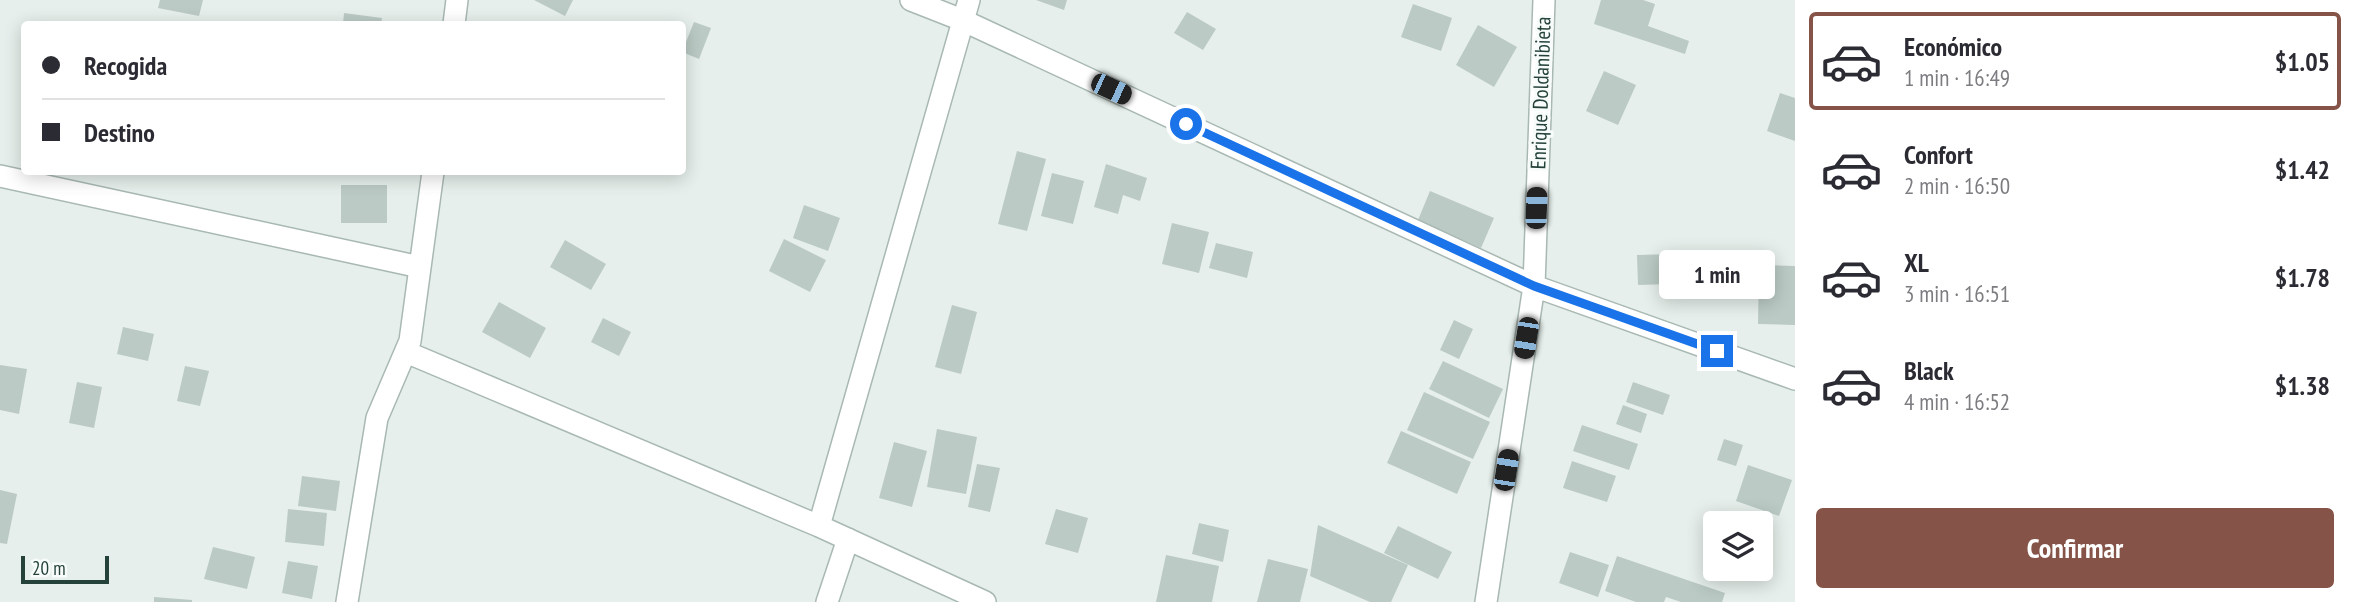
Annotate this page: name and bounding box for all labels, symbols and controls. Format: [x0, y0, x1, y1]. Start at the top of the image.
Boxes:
street label: Enrique Doldanibieta [1524, 16, 1557, 170]
icon: car [1820, 30, 1883, 93]
text: Económico [1904, 30, 2002, 63]
text: $1.05 [2275, 45, 2330, 78]
text: Recogida [84, 49, 167, 82]
text: 1 min · 16:49 [1904, 63, 2010, 92]
car [1088, 71, 1135, 107]
route start [1170, 108, 1202, 140]
text: Destino [84, 116, 155, 149]
icon: car [1820, 138, 1883, 201]
text: Confort [1904, 138, 1973, 171]
text: $1.42 [2275, 153, 2330, 186]
text: 2 min · 16:50 [1904, 171, 2010, 200]
car [1525, 187, 1548, 229]
icon: car [1820, 246, 1883, 309]
text: XL [1904, 246, 1929, 279]
callout: 1 min [1659, 250, 1775, 298]
text: 1 min [1694, 260, 1740, 289]
text: $1.78 [2275, 261, 2330, 294]
text: 3 min · 16:51 [1904, 279, 2010, 308]
car [1513, 316, 1540, 360]
route end [1701, 335, 1733, 367]
icon: car [1820, 354, 1883, 417]
text: Black [1904, 354, 1954, 387]
text: $1.38 [2275, 369, 2330, 402]
text: 4 min · 16:52 [1904, 387, 2010, 416]
car [1493, 448, 1520, 492]
button: Confirmar [1816, 508, 2334, 588]
map controls [1703, 511, 1773, 581]
button: layers [1703, 511, 1773, 581]
scale bar [21, 553, 108, 585]
text: 20 m [32, 556, 66, 580]

